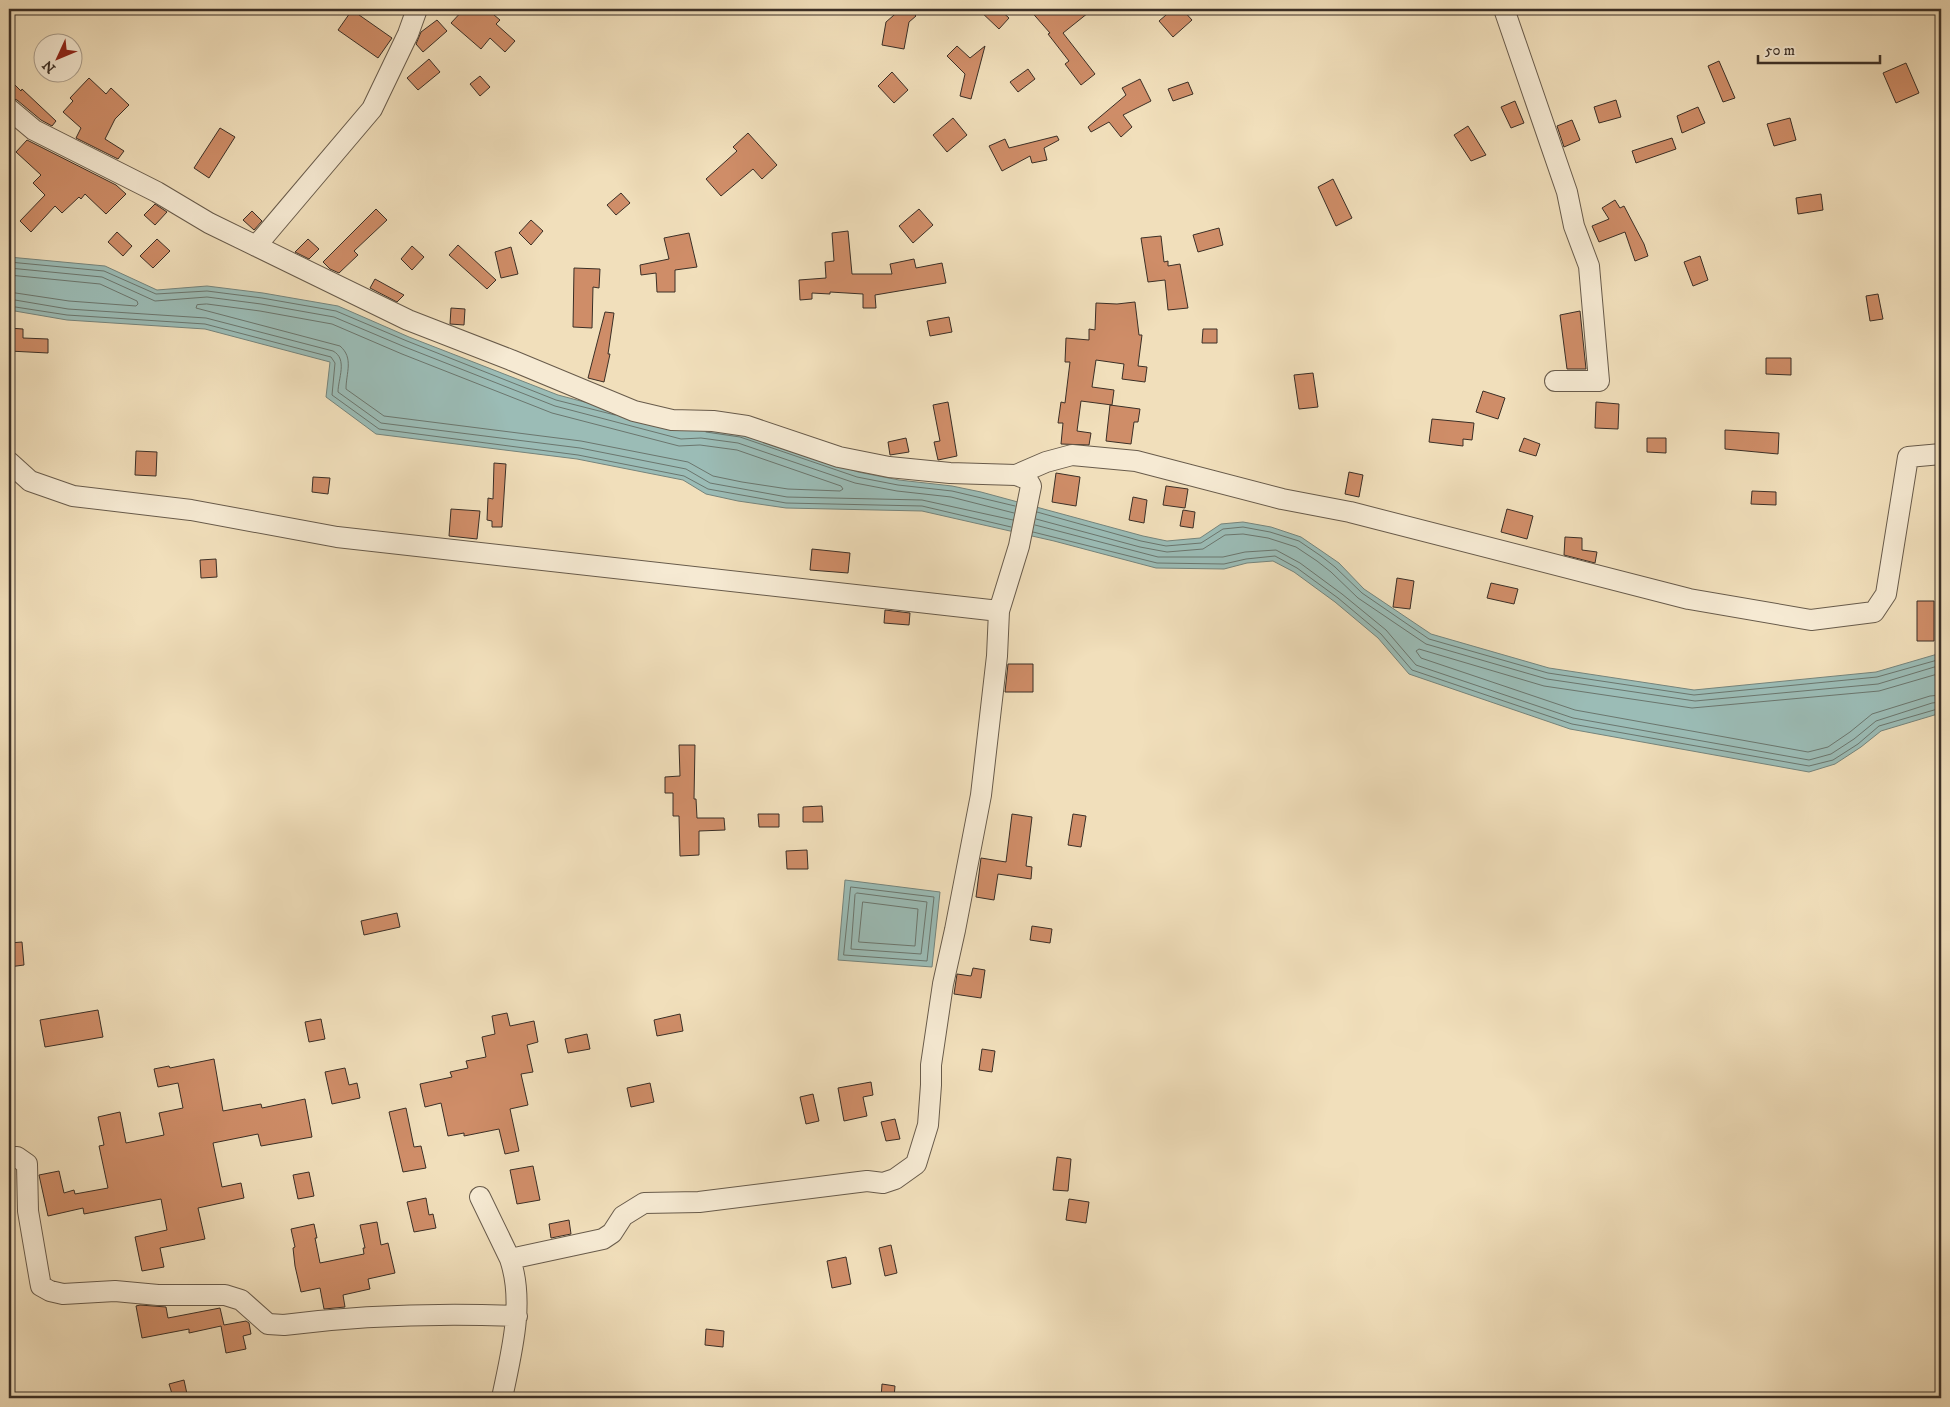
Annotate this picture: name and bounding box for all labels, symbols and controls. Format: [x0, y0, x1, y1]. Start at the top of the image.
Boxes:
north arrow [32, 32, 82, 82]
scale bar [1758, 32, 1880, 64]
text: 50 m [1765, 41, 1795, 60]
text: N [39, 56, 60, 77]

